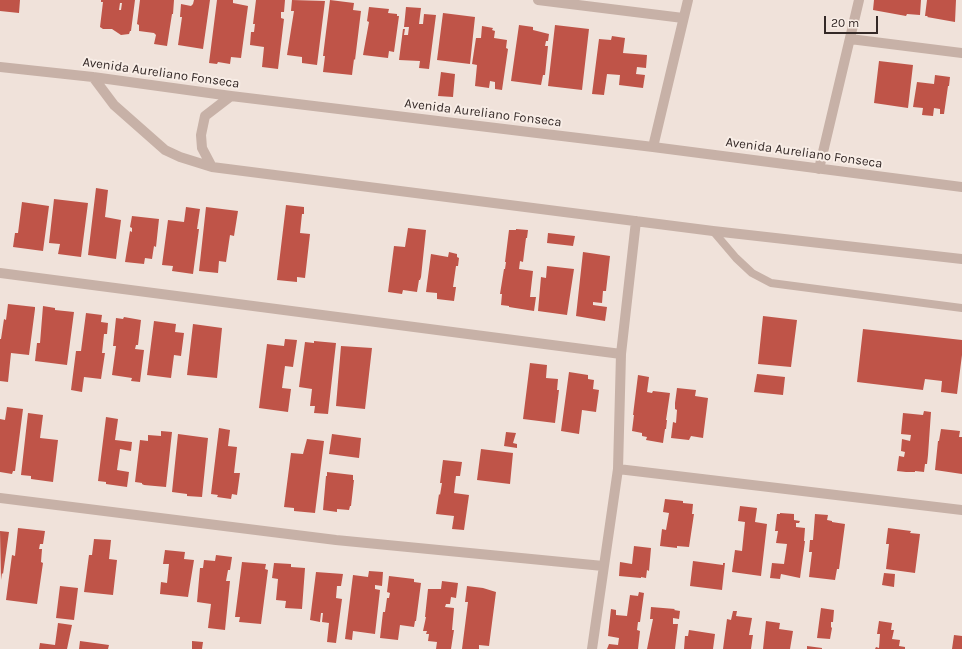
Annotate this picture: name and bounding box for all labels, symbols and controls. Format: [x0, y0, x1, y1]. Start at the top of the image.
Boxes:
scale bar [826, 8, 880, 34]
text: 20 m [831, 16, 859, 30]
street label: Avenida Aureliano Fonseca [82, 54, 240, 92]
street label: Avenida Aureliano Fonseca [404, 96, 562, 130]
street label: Avenida Aureliano Fonseca [725, 134, 883, 172]

